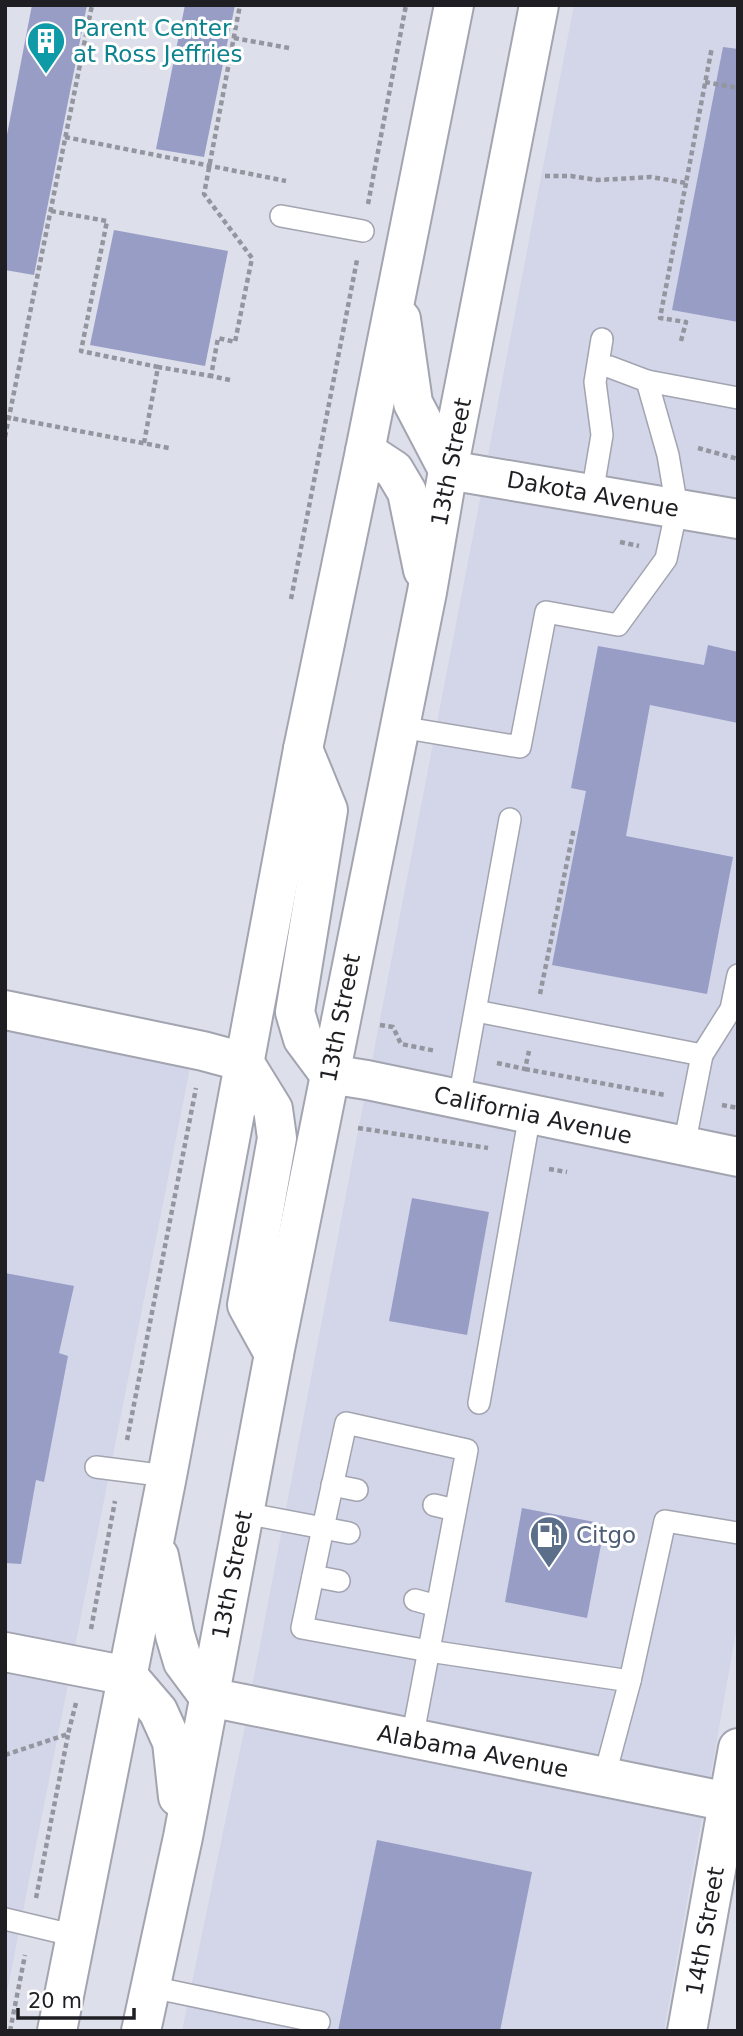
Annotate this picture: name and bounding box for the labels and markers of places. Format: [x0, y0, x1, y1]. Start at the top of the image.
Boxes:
place label: Parent Center at Ross Jeffries [73, 15, 242, 67]
building icon: Parent Center at Ross Jeffries [25, 20, 67, 75]
fuel station icon: Citgo [528, 1514, 570, 1569]
place label: Citgo [576, 1522, 636, 1548]

